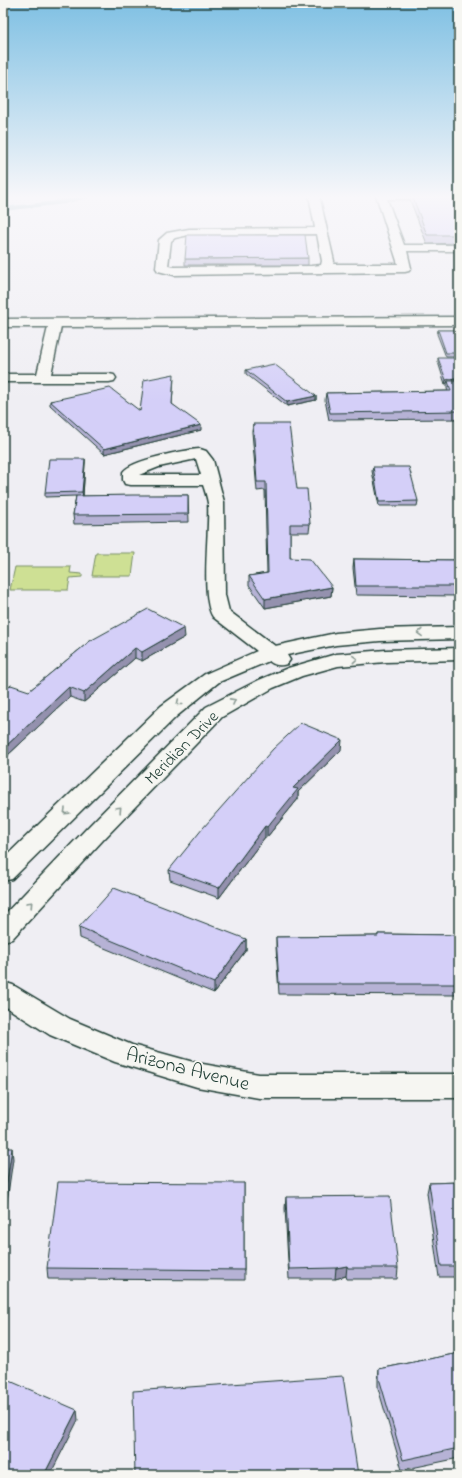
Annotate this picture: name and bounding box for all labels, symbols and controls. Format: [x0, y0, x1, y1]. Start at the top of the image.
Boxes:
one-way arrow [417, 629, 423, 638]
one-way arrow [352, 654, 358, 663]
one-way arrow [177, 698, 184, 705]
one-way arrow [229, 698, 236, 706]
street label: Meridian Drive [139, 705, 225, 791]
one-way arrow [114, 806, 122, 814]
one-way arrow [63, 807, 71, 815]
one-way arrow [25, 901, 33, 909]
street label: Arizona Avenue [123, 1041, 252, 1100]

